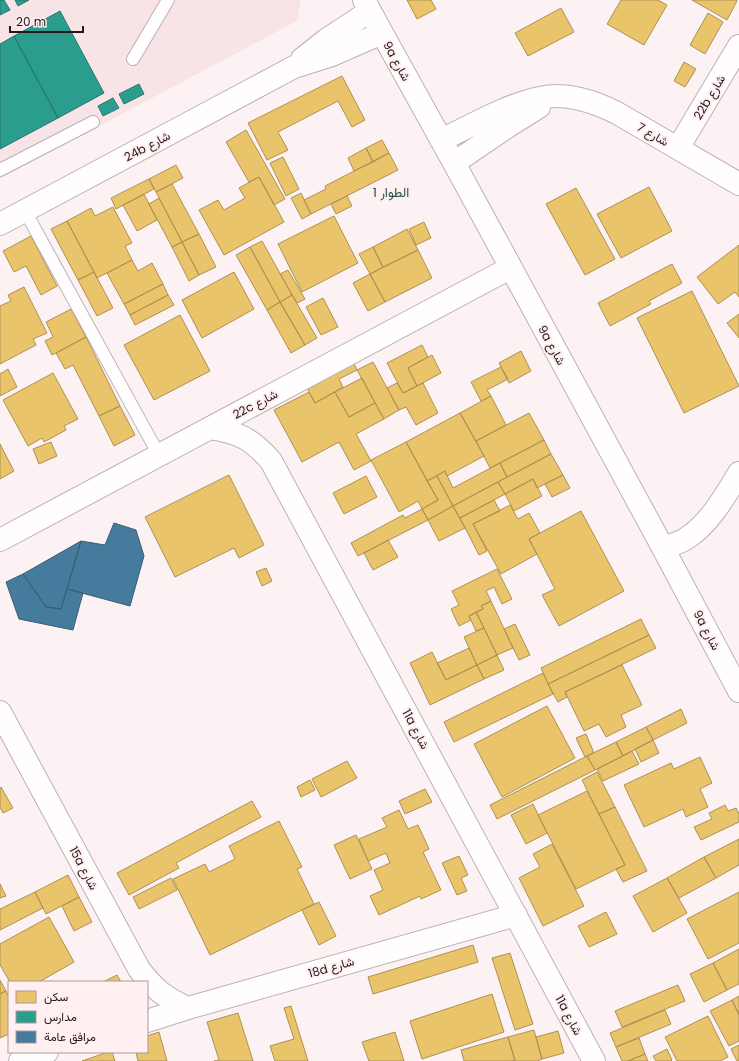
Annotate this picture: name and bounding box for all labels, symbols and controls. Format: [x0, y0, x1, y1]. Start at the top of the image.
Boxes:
scale bar [10, 8, 83, 34]
text: 20 m [16, 13, 46, 30]
street label: 9a شارع [378, 38, 415, 84]
street label: 22b شارع [689, 72, 730, 123]
street label: شارع 7 [634, 118, 672, 151]
street label: 24b شارع [121, 127, 173, 166]
district label: الطوار 1 [373, 183, 409, 202]
street label: 9a شارع [533, 322, 570, 368]
street label: 22c شارع [230, 385, 281, 424]
street label: 9a شارع [689, 607, 725, 653]
street label: 11a شارع [397, 706, 434, 753]
street label: 15a شارع [65, 843, 103, 893]
street label: 18d شارع [306, 952, 356, 983]
legend [8, 981, 148, 1053]
text: سكن [44, 988, 68, 1005]
street label: 11a شارع [550, 992, 587, 1039]
text: مدارس [44, 1008, 77, 1025]
text: مرافق عامة [44, 1028, 96, 1045]

